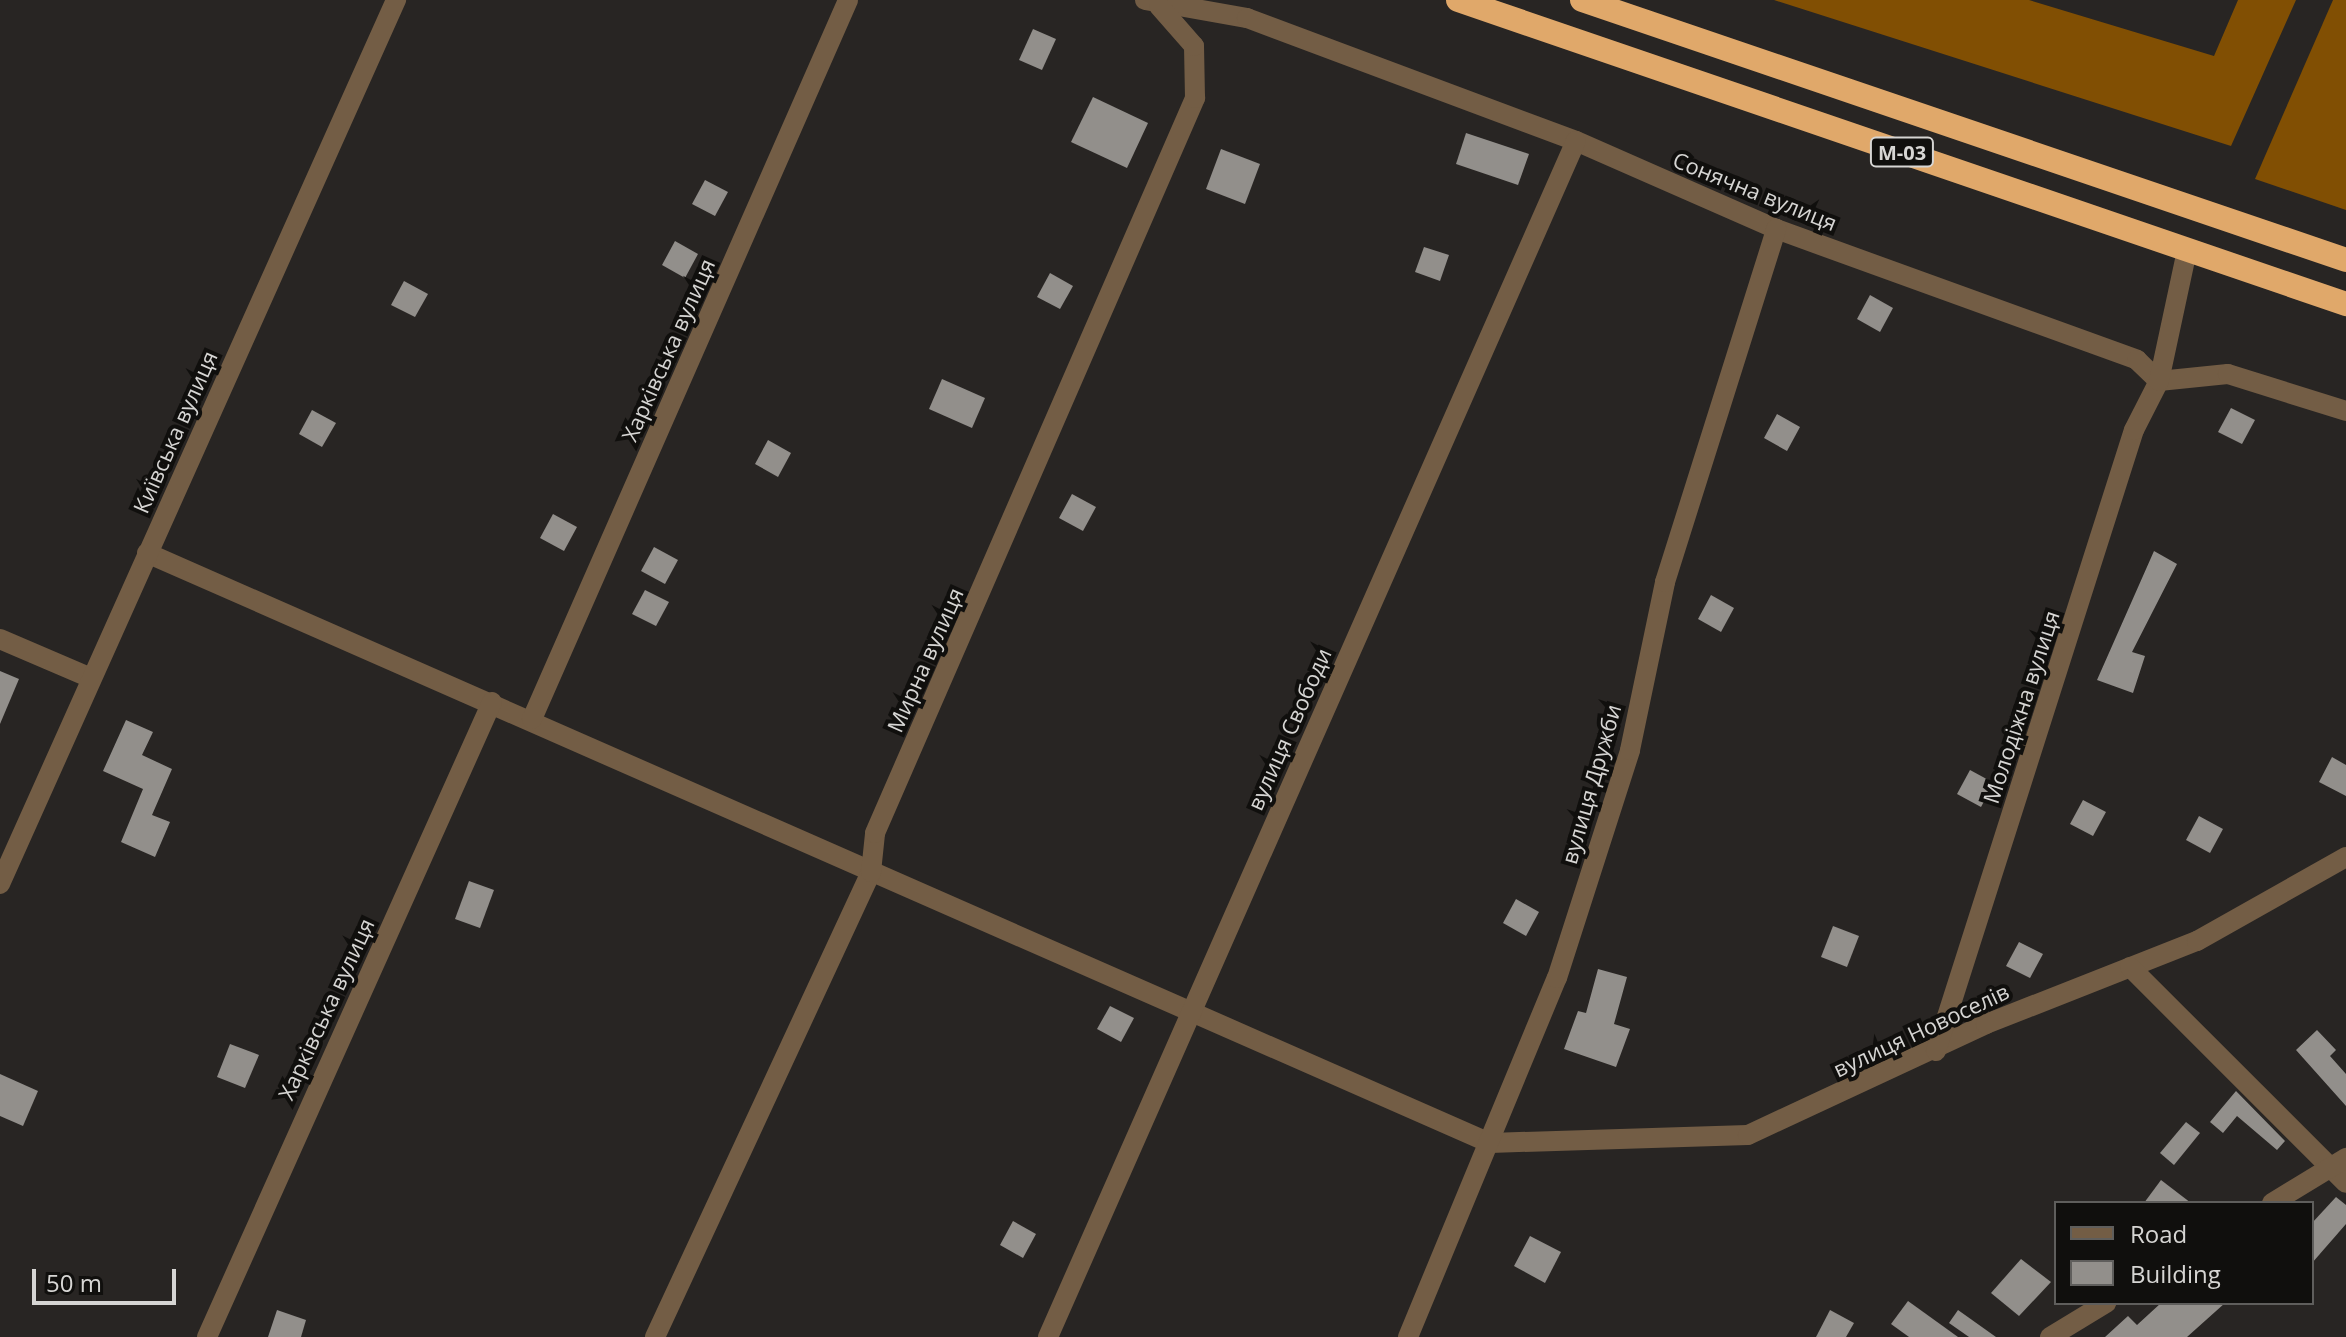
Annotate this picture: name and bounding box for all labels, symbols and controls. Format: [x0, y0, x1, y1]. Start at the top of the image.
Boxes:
road number: М-03 [1868, 136, 1936, 168]
street label: Сонячна вулиця [1669, 146, 1841, 236]
street label: Харківська вулиця [616, 255, 720, 445]
street label: Київська вулиця [127, 347, 223, 517]
street label: Мирна вулиця [881, 584, 969, 736]
street label: Молодіжна вулиця [1977, 607, 2065, 807]
street label: вулиця Свободи [1241, 644, 1337, 814]
street label: вулиця Дружби [1556, 701, 1626, 867]
street label: Харківська вулиця [272, 914, 380, 1104]
street label: вулиця Новоселів [1829, 978, 2013, 1082]
legend [2054, 1201, 2314, 1305]
text: Road [2130, 1217, 2187, 1250]
scale bar [36, 1253, 180, 1303]
text: Building [2130, 1257, 2221, 1290]
text: 50 m [46, 1266, 102, 1299]

